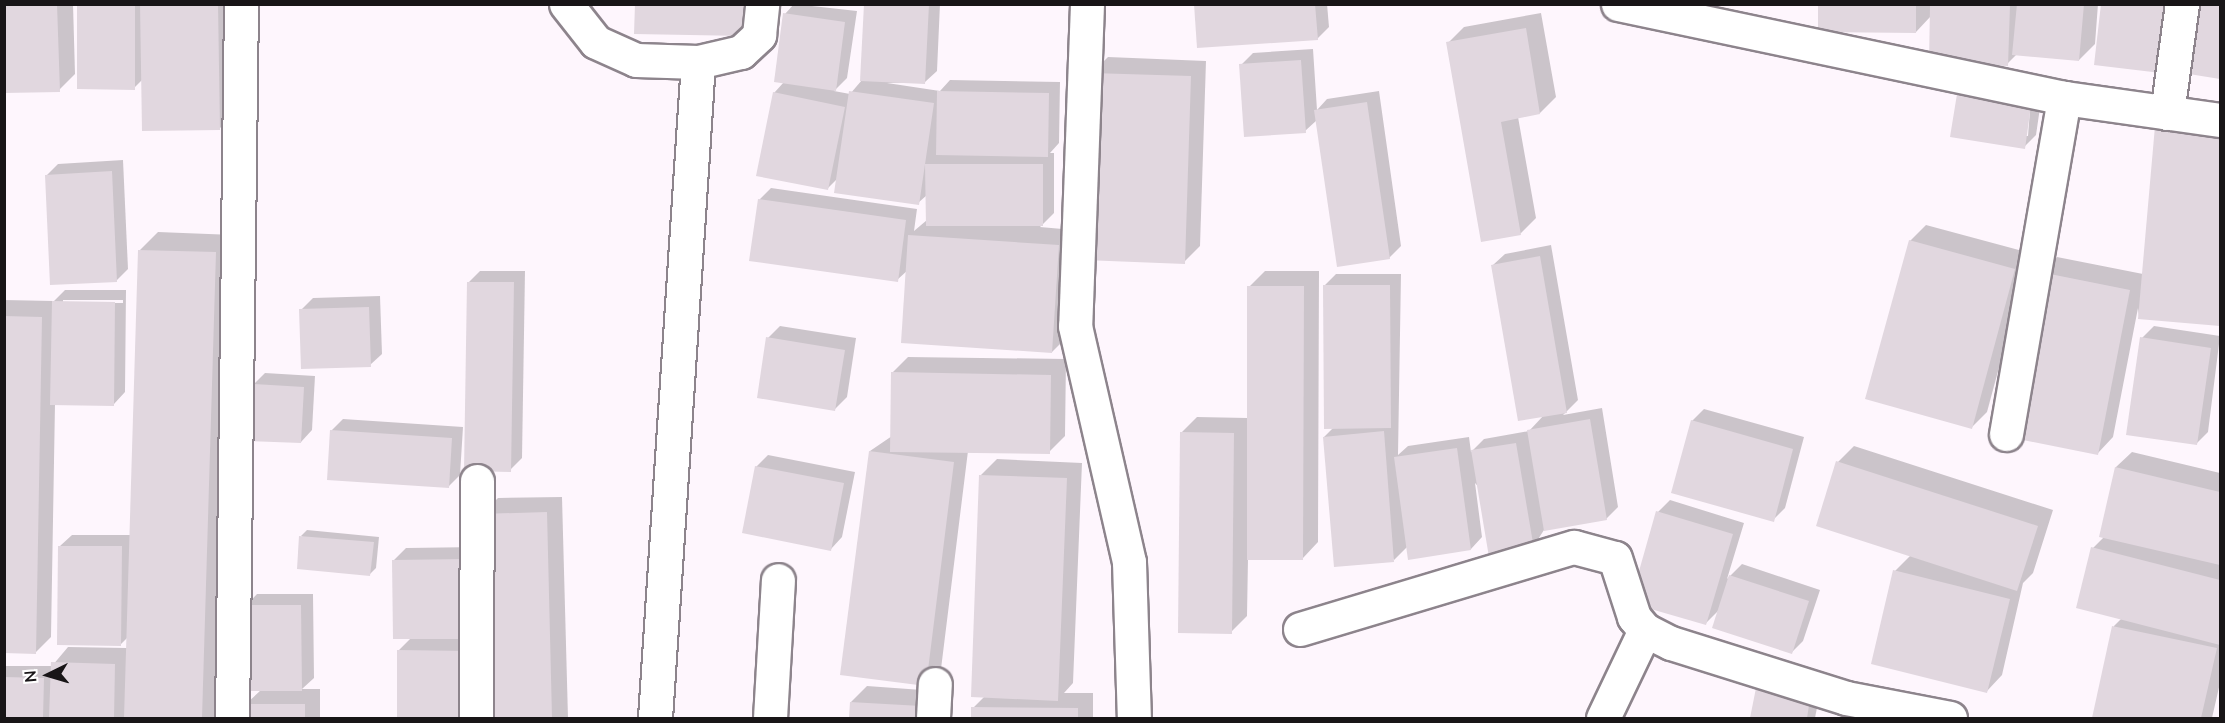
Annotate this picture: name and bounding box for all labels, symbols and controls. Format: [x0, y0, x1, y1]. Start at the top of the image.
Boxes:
north arrow [18, 645, 78, 705]
text: N [20, 670, 41, 683]

